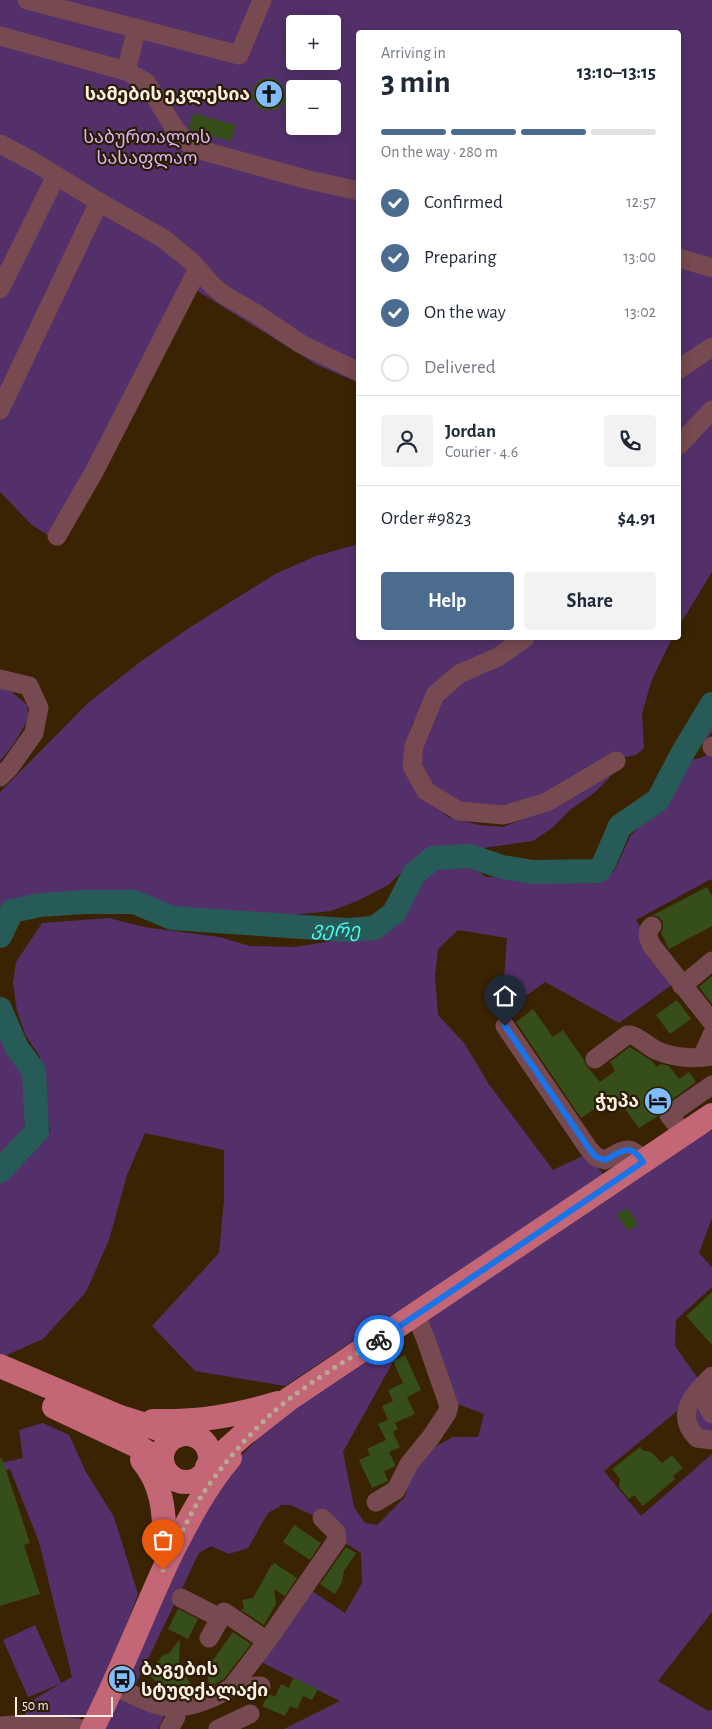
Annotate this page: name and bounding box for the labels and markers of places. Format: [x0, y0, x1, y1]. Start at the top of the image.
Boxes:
church icon: სამების ეკლესია [254, 79, 284, 109]
place label: სამების ეკლესია [85, 86, 250, 105]
pin [484, 975, 526, 1026]
hotel icon: ჭუპა [643, 1086, 673, 1116]
place label: ჭუპა [595, 1093, 639, 1111]
pin [142, 1519, 184, 1570]
place label: ბაგების სტუდქალაქი [141, 1661, 268, 1701]
bus stop icon: ბაგების სტუდქალაქი [107, 1664, 137, 1694]

